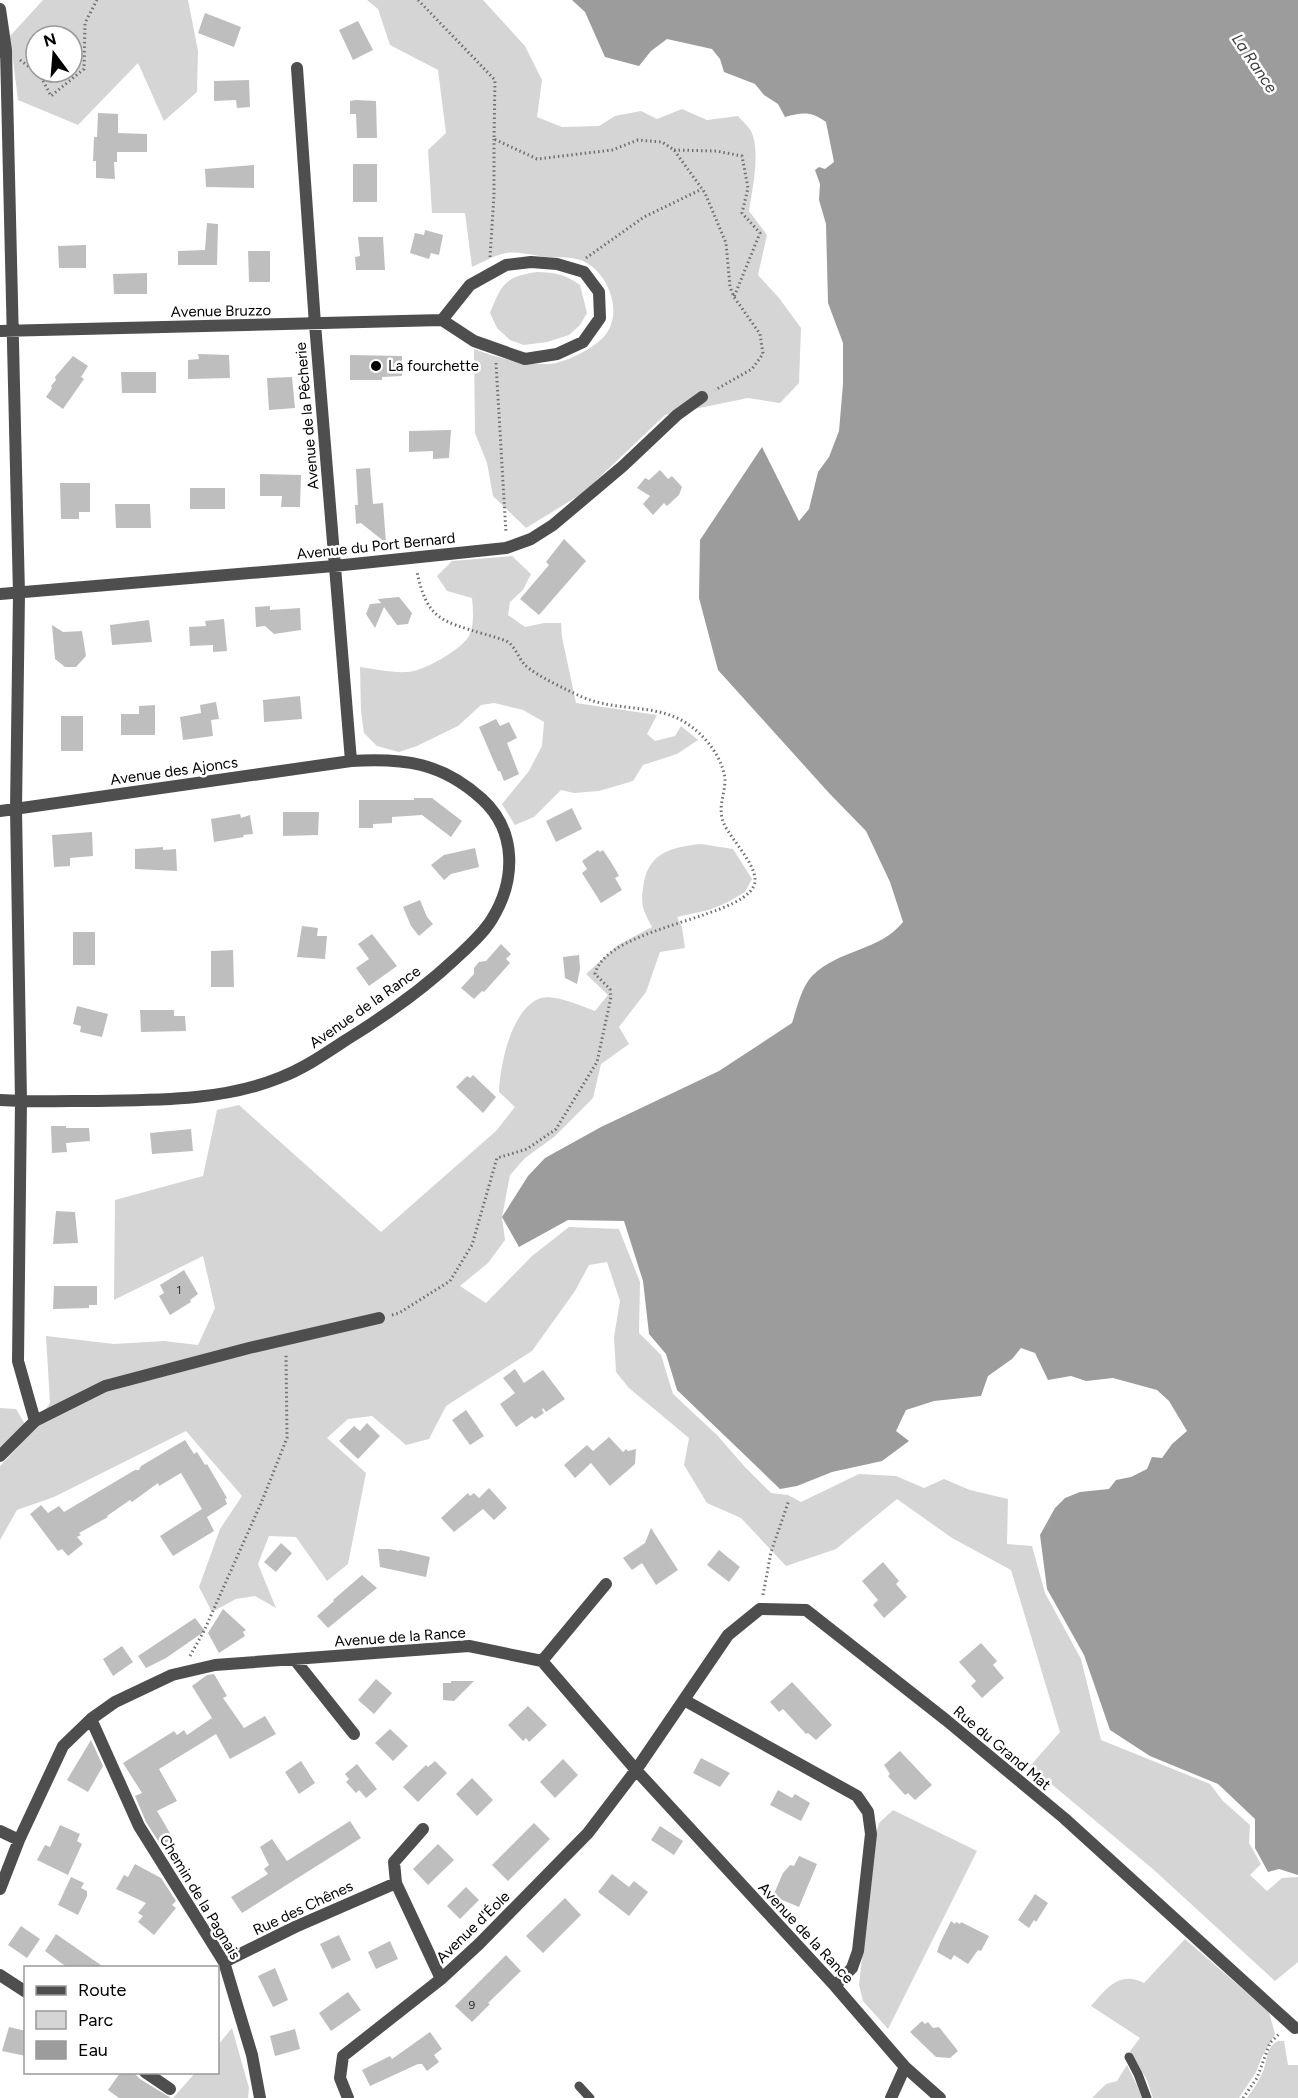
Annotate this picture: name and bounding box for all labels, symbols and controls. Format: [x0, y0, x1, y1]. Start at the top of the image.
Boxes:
north arrow [24, 24, 84, 84]
text: N [41, 29, 59, 51]
water label: La Rance [1228, 30, 1281, 97]
street label: Avenue Bruzzo [171, 301, 272, 321]
street label: Avenue de la Pêcherie [292, 342, 322, 490]
place label: La fourchette [388, 357, 479, 375]
marker: La fourchette [369, 359, 383, 373]
street label: Avenue du Port Bernard [296, 529, 456, 563]
street label: Avenue des Ajoncs [109, 753, 239, 789]
street label: Avenue de la Rance [306, 962, 424, 1052]
house number: 1 [177, 1283, 181, 1297]
street label: Avenue de la Rance [334, 1623, 466, 1651]
street label: Rue du Grand Mat [950, 1702, 1055, 1794]
street label: Chemin de la Pagnais [156, 1831, 244, 1963]
street label: Rue des Chênes [250, 1877, 356, 1939]
street label: Avenue de la Rance [755, 1879, 857, 1987]
street label: Avenue d'Éole [432, 1887, 514, 1967]
legend [24, 1966, 219, 2074]
text: Route [78, 1979, 127, 2001]
house number: 9 [469, 1998, 476, 2012]
text: Parc [78, 2009, 114, 2031]
text: Eau [78, 2039, 108, 2061]

